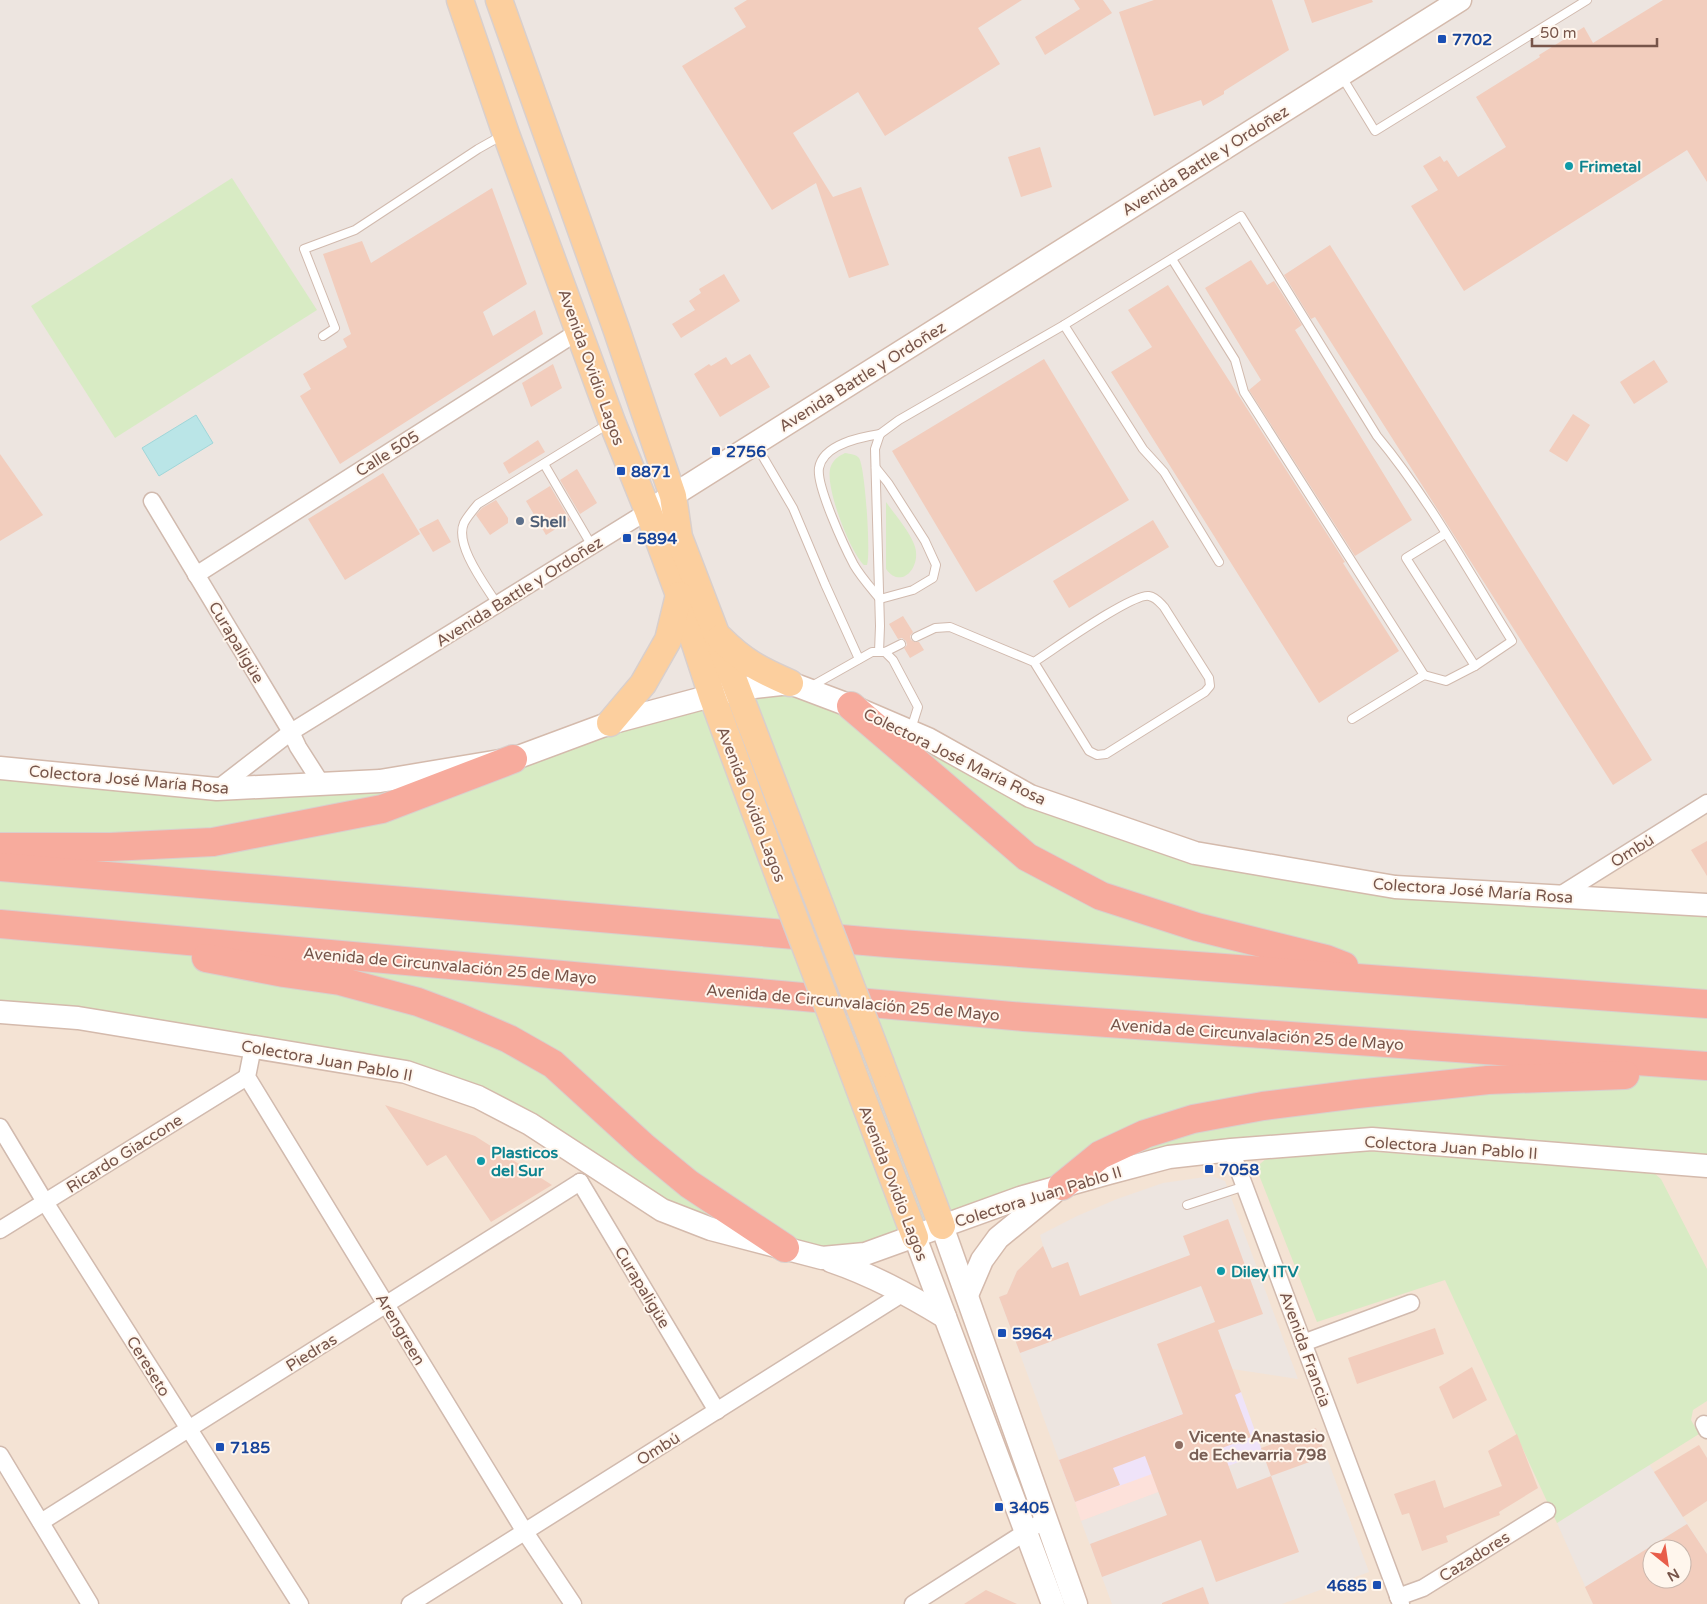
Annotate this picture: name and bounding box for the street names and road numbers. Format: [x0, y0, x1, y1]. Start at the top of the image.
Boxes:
street label: Avenida Battle y Ordoñez [1118, 101, 1293, 221]
street label: Avenida Ovidio Lagos [553, 286, 629, 448]
street label: Avenida Battle y Ordoñez [775, 317, 950, 437]
street label: Calle 505 [352, 426, 423, 481]
street label: Avenida Battle y Ordoñez [432, 532, 607, 652]
street label: Curapaligüe [204, 598, 268, 687]
street label: Colectora José María Rosa [860, 704, 1049, 810]
street label: Avenida Ovidio Lagos [712, 724, 790, 885]
street label: Colectora José María Rosa [28, 761, 230, 799]
street label: Ombú [1607, 830, 1658, 872]
street label: Colectora José María Rosa [1372, 874, 1574, 908]
street label: Avenida de Circunvalación 25 de Mayo [302, 943, 597, 989]
street label: Avenida de Circunvalación 25 de Mayo [705, 980, 1000, 1026]
street label: Avenida de Circunvalación 25 de Mayo [1109, 1015, 1405, 1055]
street label: Colectora Juan Pablo II [240, 1036, 414, 1086]
street label: Avenida Ovidio Lagos [854, 1103, 932, 1264]
street label: Ricardo Giaccone [63, 1110, 186, 1198]
street label: Colectora Juan Pablo II [1364, 1132, 1538, 1164]
street label: Colectora Juan Pablo II [952, 1162, 1124, 1232]
street label: Curapaligüe [610, 1243, 674, 1332]
street label: Avenida Francia [1275, 1289, 1335, 1410]
street label: Arengreen [371, 1290, 429, 1369]
street label: Piedras [282, 1329, 341, 1376]
street label: Cereseto [122, 1333, 174, 1400]
street label: Ombú [633, 1428, 684, 1470]
street label: Cazadores [1436, 1527, 1514, 1586]

